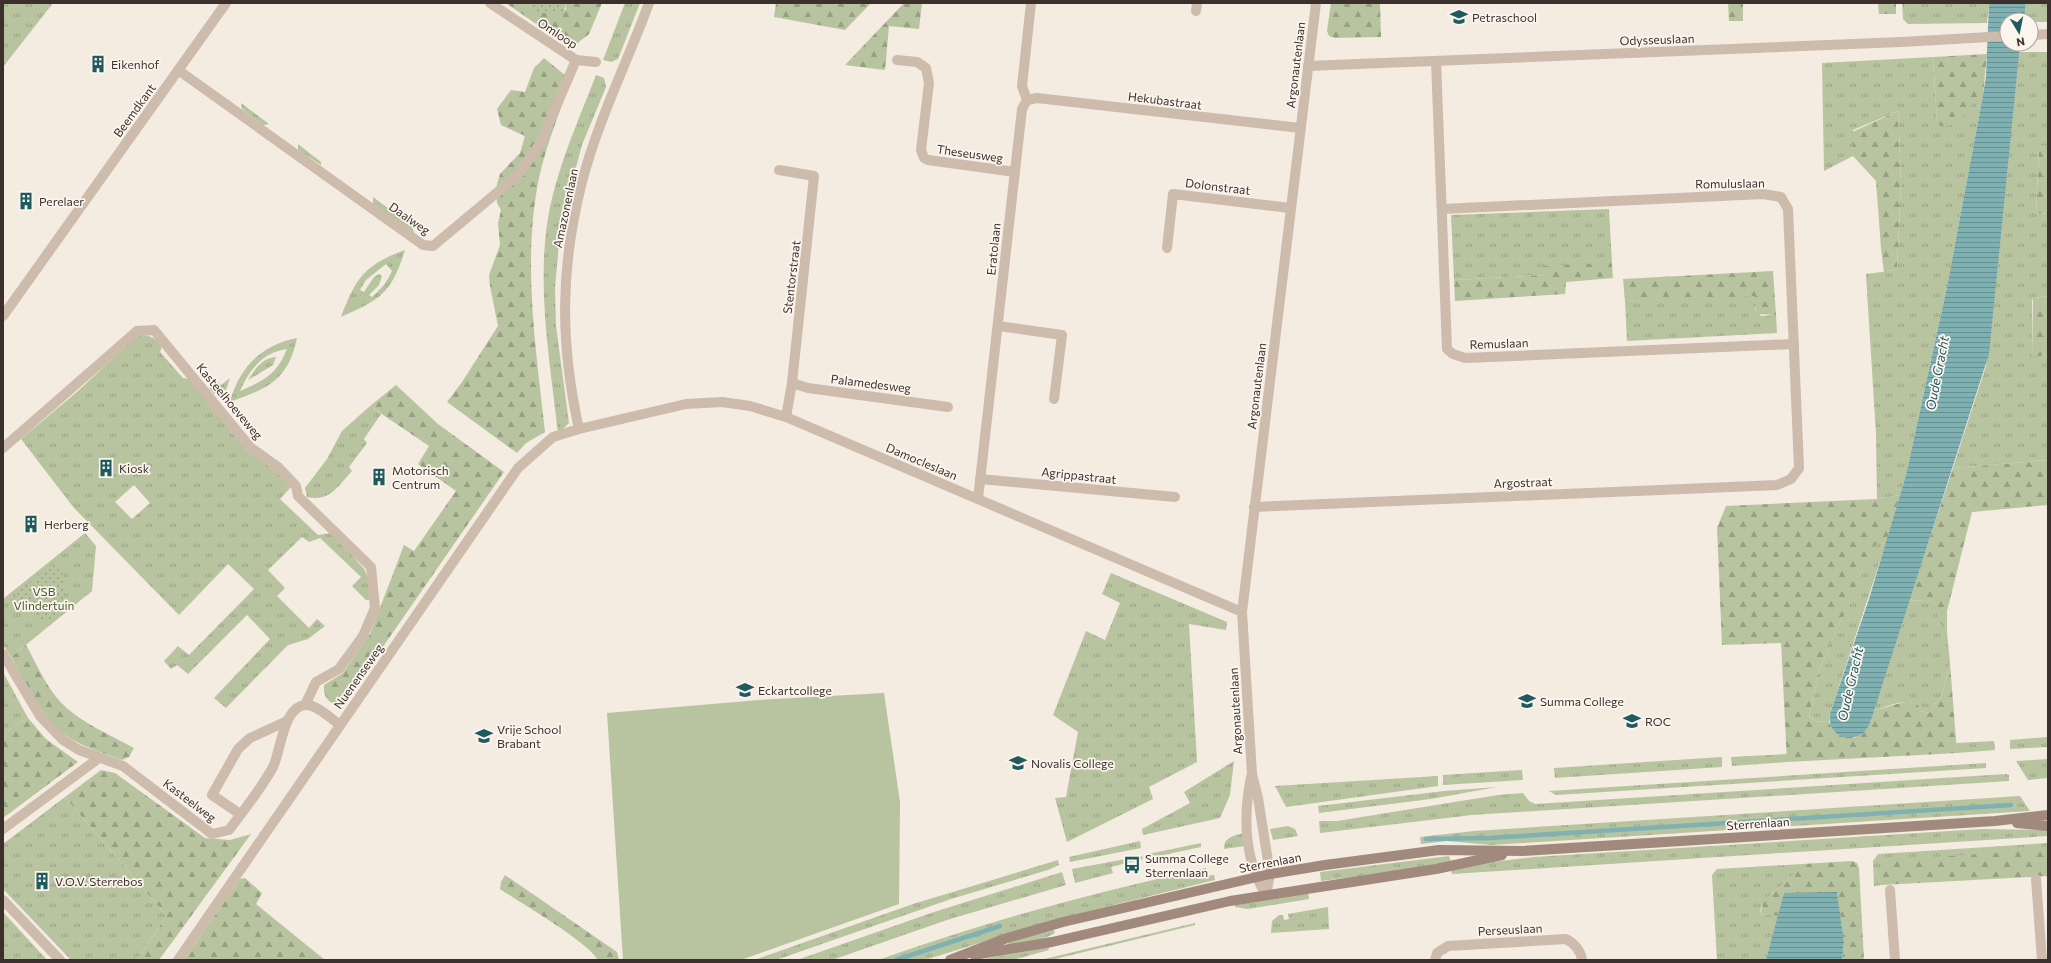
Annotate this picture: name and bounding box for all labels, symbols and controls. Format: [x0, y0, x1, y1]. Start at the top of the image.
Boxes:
school or university icon: Petraschool [1449, 7, 1469, 27]
place label: Petraschool [1472, 10, 1537, 24]
north arrow [1999, 12, 2039, 52]
street label: Omloop [535, 15, 581, 51]
street label: Argonautenlaan [1283, 21, 1307, 109]
street label: Odysseuslaan [1619, 31, 1695, 47]
text: N [2016, 35, 2026, 49]
building icon: Eikenhof [88, 54, 108, 74]
place label: Eikenhof [111, 57, 160, 71]
street label: Beemdkant [110, 81, 158, 139]
street label: Hekubastraat [1127, 89, 1203, 111]
street label: Theseusweg [936, 141, 1005, 165]
street label: Amazonenlaan [550, 167, 580, 249]
street label: Dolonstraat [1185, 175, 1251, 197]
street label: Romuluslaan [1695, 175, 1765, 191]
building icon: Perelaer [16, 191, 36, 211]
place label: Perelaer [39, 194, 84, 208]
street label: Daalweg [387, 199, 434, 237]
street label: Eratolaan [983, 222, 1003, 276]
street label: Stentorstraat [780, 239, 802, 315]
water label: Oude Gracht [1922, 334, 1952, 412]
street label: Remuslaan [1469, 335, 1529, 351]
street label: Argonautenlaan [1244, 342, 1268, 430]
street label: Kasteelhoeveweg [194, 360, 266, 442]
street label: Palamedesweg [830, 371, 912, 395]
street label: Damocleslaan [884, 440, 960, 482]
building icon: Kiosk [96, 458, 116, 478]
place label: Kiosk [119, 461, 150, 475]
place label: Motorisch Centrum [392, 463, 449, 491]
street label: Agrippastraat [1041, 464, 1117, 486]
building icon: Motorisch Centrum [369, 467, 389, 487]
street label: Argostraat [1493, 474, 1553, 490]
building icon: Herberg [21, 514, 41, 534]
place label: Herberg [44, 517, 89, 531]
park label: VSB Vlindertuin [14, 584, 74, 612]
street label: Nuenenseweg [330, 640, 386, 711]
water label: Oude Gracht [1834, 645, 1866, 723]
street label: Argonautenlaan [1226, 667, 1244, 755]
school or university icon: Eckartcollege [735, 680, 755, 700]
place label: Eckartcollege [758, 683, 832, 697]
school or university icon: Summa College [1517, 691, 1537, 711]
place label: Summa College [1540, 694, 1624, 708]
school or university icon: ROC [1622, 711, 1642, 731]
place label: ROC [1645, 714, 1671, 728]
place label: Vrije School Brabant [497, 722, 561, 750]
school or university icon: Vrije School Brabant [474, 726, 494, 746]
school or university icon: Novalis College [1008, 753, 1028, 773]
place label: Novalis College [1031, 756, 1114, 770]
street label: Kasteelweg [161, 776, 220, 825]
street label: Sterrenlaan [1726, 814, 1790, 832]
street label: Sterrenlaan [1238, 849, 1302, 875]
place label: Summa College Sterrenlaan [1145, 851, 1229, 879]
bus stop icon: Summa College Sterrenlaan [1122, 855, 1142, 875]
building icon: V.O.V. Sterrebos [32, 871, 52, 891]
place label: V.O.V. Sterrebos [55, 874, 143, 888]
street label: Perseuslaan [1477, 920, 1543, 938]

